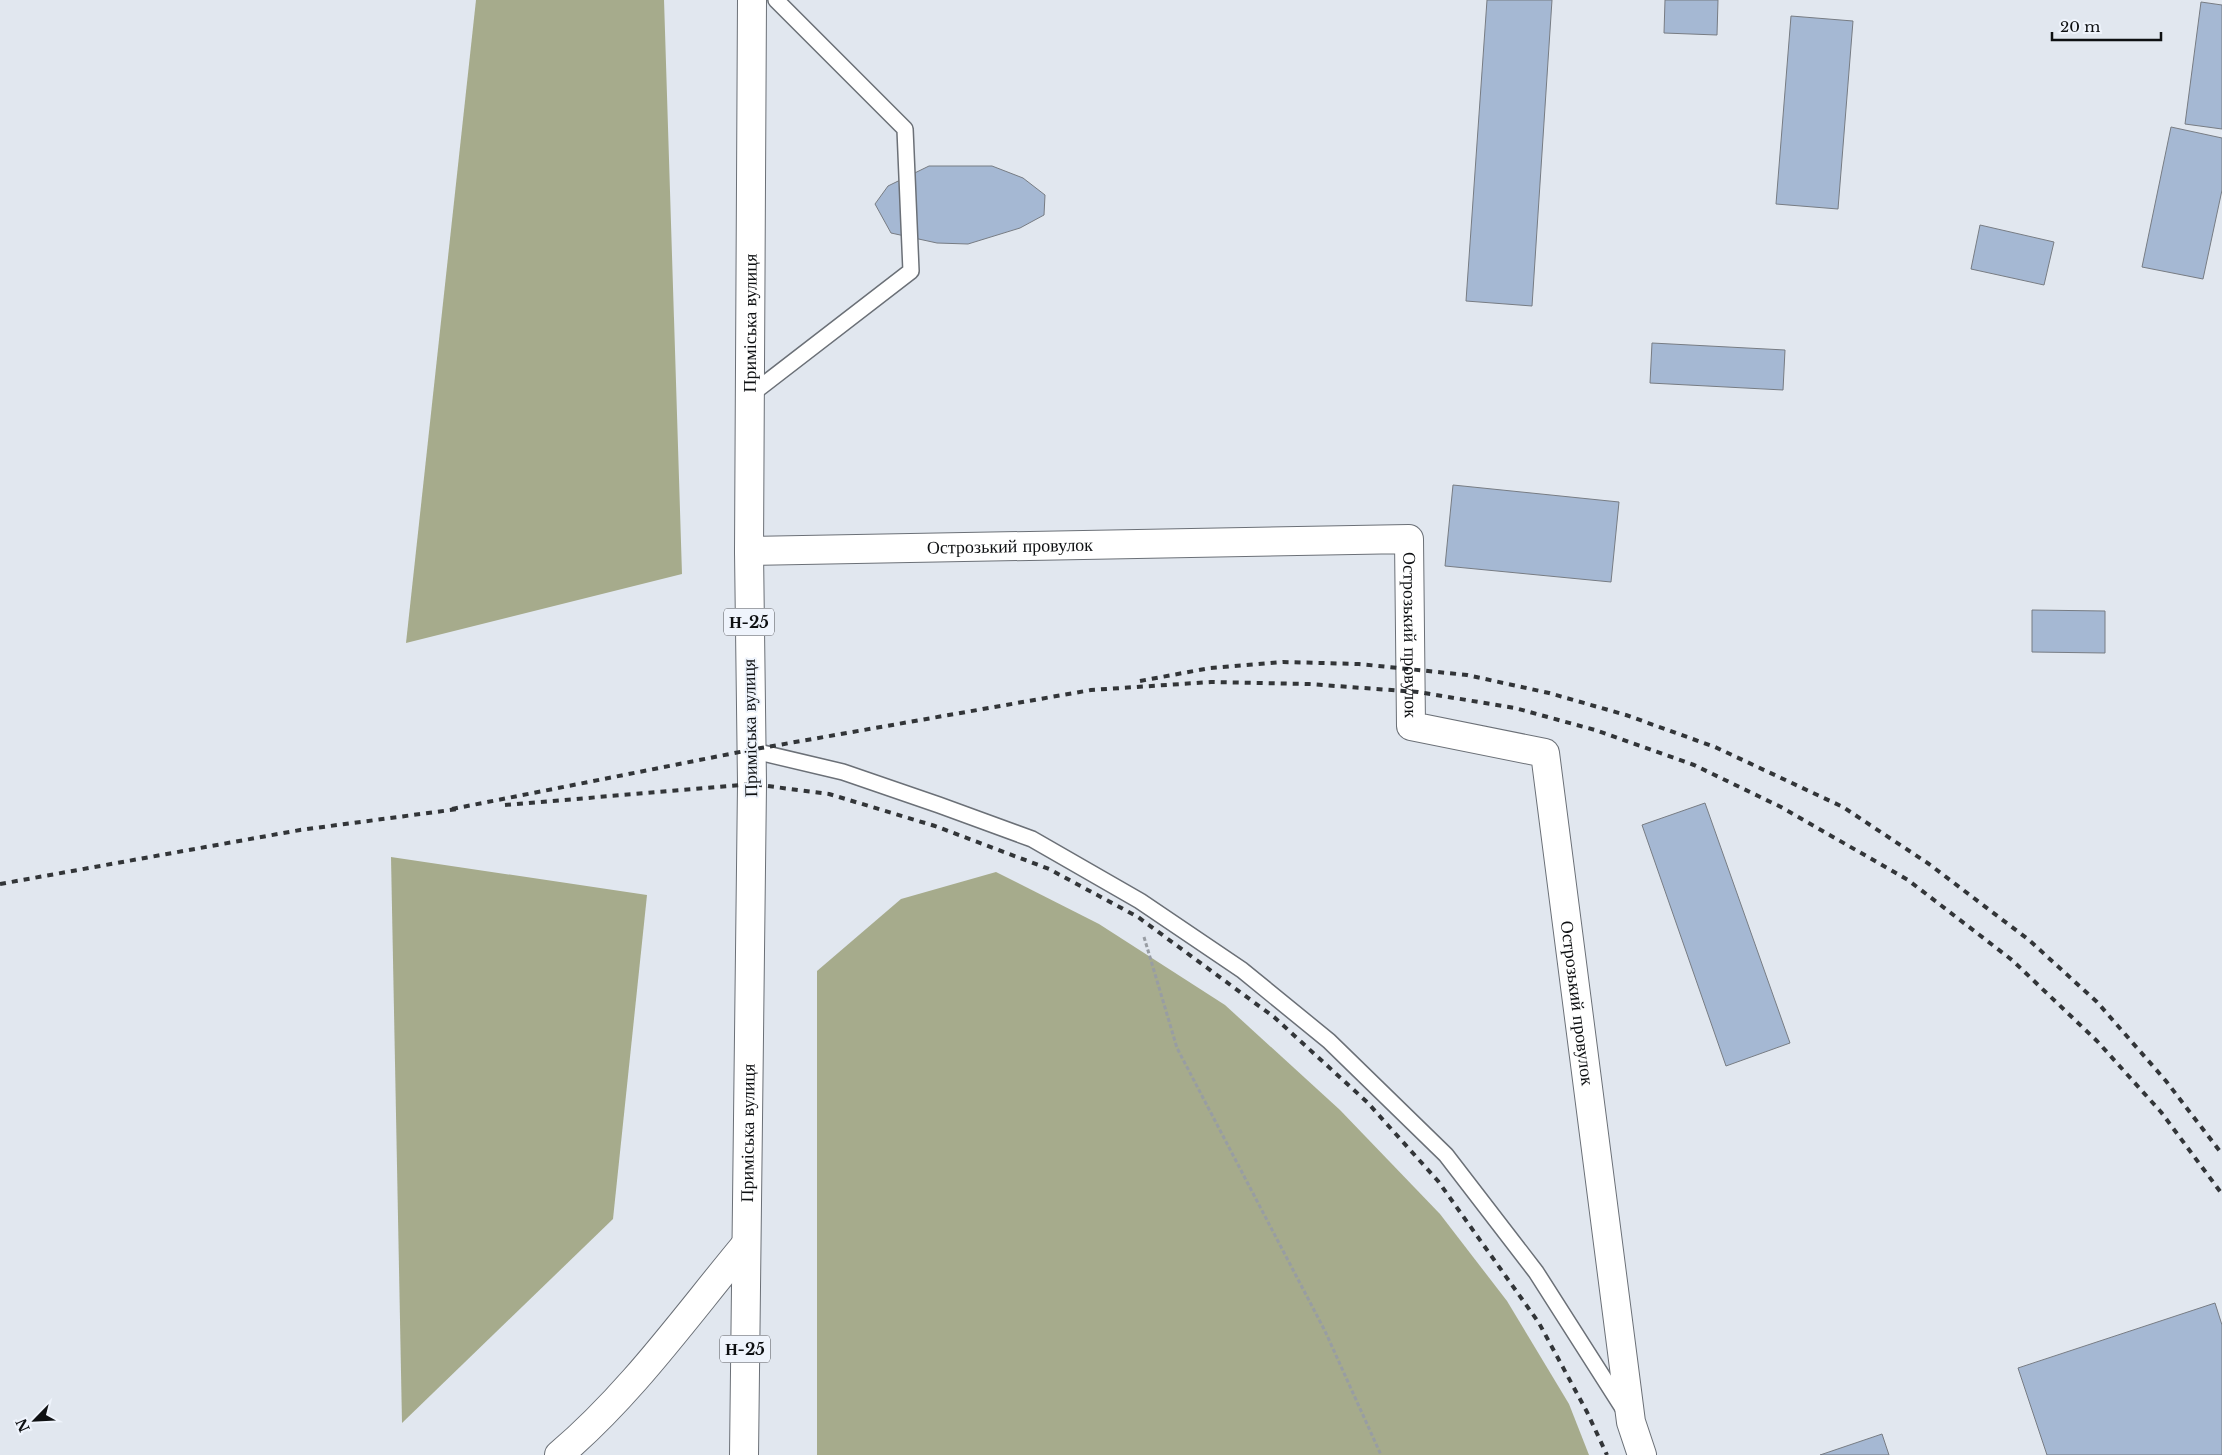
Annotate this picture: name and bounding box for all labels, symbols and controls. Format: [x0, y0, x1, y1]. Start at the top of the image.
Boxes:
scale bar [2052, 10, 2161, 42]
text: 20 m [2060, 17, 2100, 36]
street label: Приміська вулиця [739, 254, 762, 392]
street label: Острозький провулок [927, 534, 1093, 559]
street label: Острозький провулок [1398, 552, 1422, 718]
road number: Н-25 [724, 608, 774, 636]
street label: Приміська вулиця [738, 659, 762, 797]
street label: Острозький провулок [1556, 919, 1599, 1087]
street label: Приміська вулиця [736, 1064, 760, 1202]
road number: Н-25 [720, 1336, 770, 1362]
north arrow [10, 1395, 60, 1445]
text: N [12, 1416, 34, 1435]

